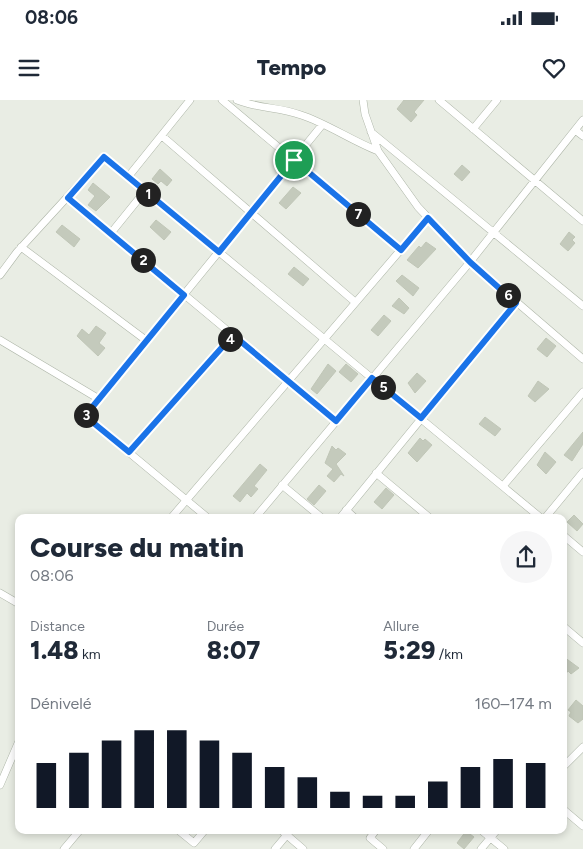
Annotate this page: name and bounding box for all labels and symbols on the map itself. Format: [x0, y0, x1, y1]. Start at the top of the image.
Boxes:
pin [273, 139, 315, 181]
pin: 1 [136, 182, 160, 206]
pin: 7 [346, 202, 370, 226]
pin: 2 [130, 248, 156, 272]
pin: 6 [496, 282, 520, 308]
pin: 4 [218, 326, 242, 352]
pin: 5 [370, 374, 396, 400]
pin: 3 [74, 402, 98, 428]

